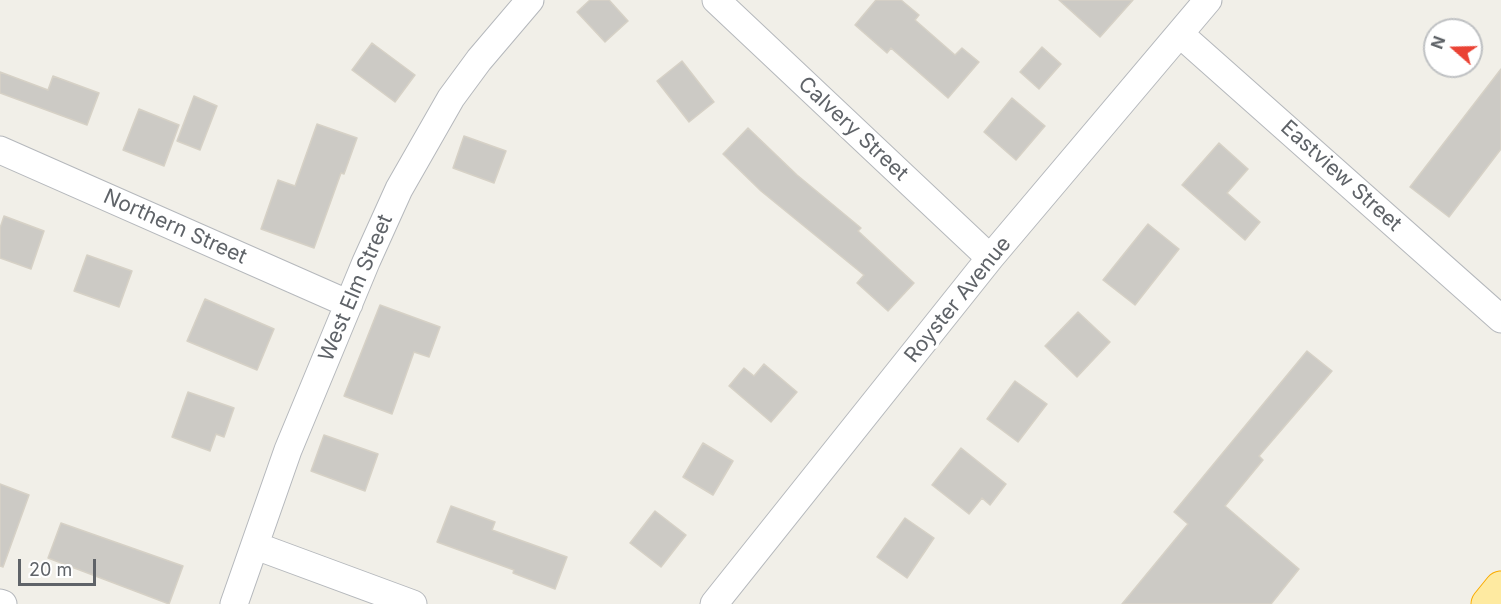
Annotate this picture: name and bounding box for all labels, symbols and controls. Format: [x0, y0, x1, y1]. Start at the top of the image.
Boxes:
north arrow [1423, 18, 1483, 78]
text: N [1426, 33, 1449, 52]
street label: Calvery Street [793, 72, 913, 186]
street label: Eastview Street [1275, 115, 1407, 237]
street label: Northern Street [100, 184, 250, 270]
street label: West Elm Street [314, 211, 398, 365]
street label: Royster Avenue [900, 232, 1016, 368]
scale bar [21, 547, 99, 585]
text: 20 m [29, 559, 72, 580]

